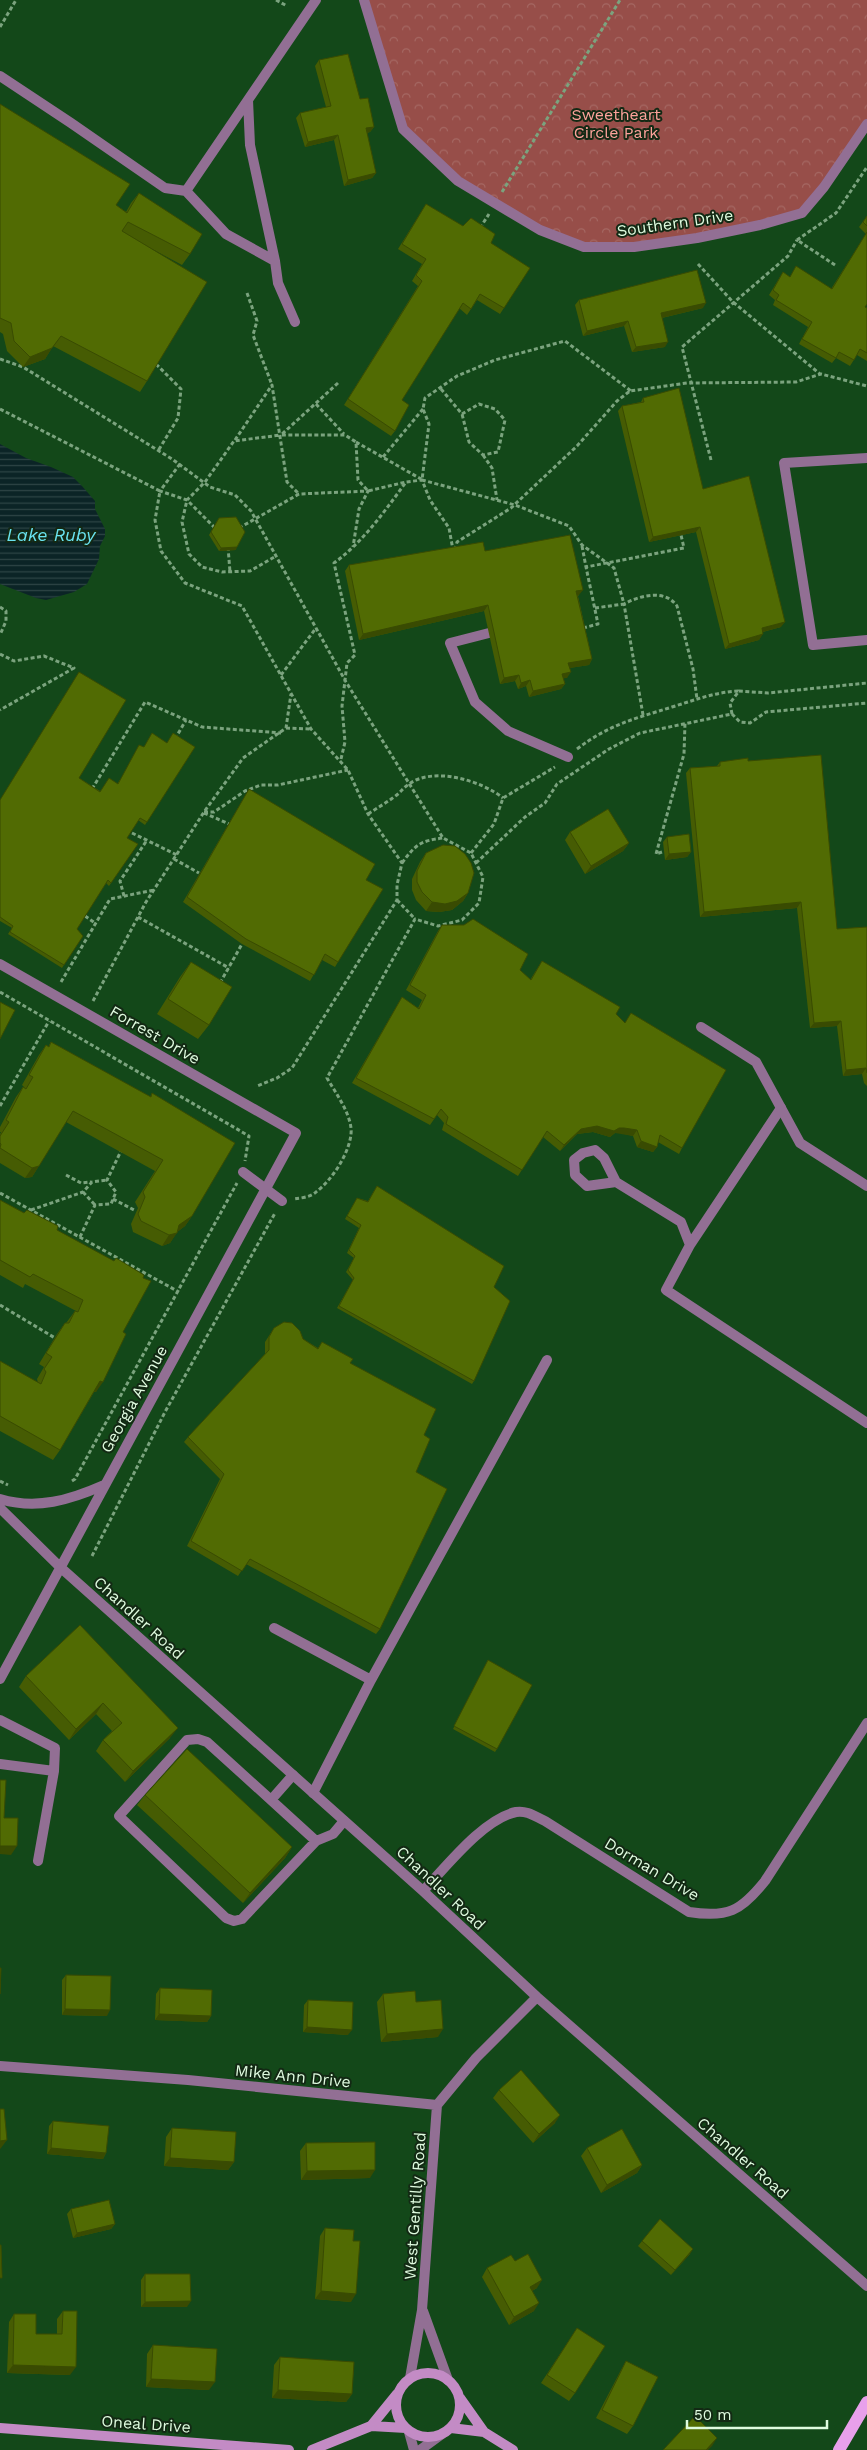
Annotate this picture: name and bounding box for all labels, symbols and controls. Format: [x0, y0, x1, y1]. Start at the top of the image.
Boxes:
park label: Sweetheart Circle Park [571, 105, 661, 142]
street label: Southern Drive [616, 205, 734, 241]
water label: Lake Ruby [7, 524, 97, 545]
street label: Forrest Drive [107, 1002, 203, 1068]
street label: Georgia Avenue [97, 1342, 171, 1456]
street label: Chandler Road [90, 1573, 188, 1663]
street label: Dorman Drive [601, 1833, 703, 1905]
street label: Chandler Road [393, 1842, 489, 1934]
street label: Mike Ann Drive [234, 2060, 352, 2092]
street label: Chandler Road [693, 2113, 793, 2203]
street label: West Gentilly Road [400, 2132, 430, 2280]
scale bar [687, 2398, 827, 2430]
text: 50 m [694, 2406, 731, 2424]
street label: Oneal Drive [101, 2411, 191, 2437]

